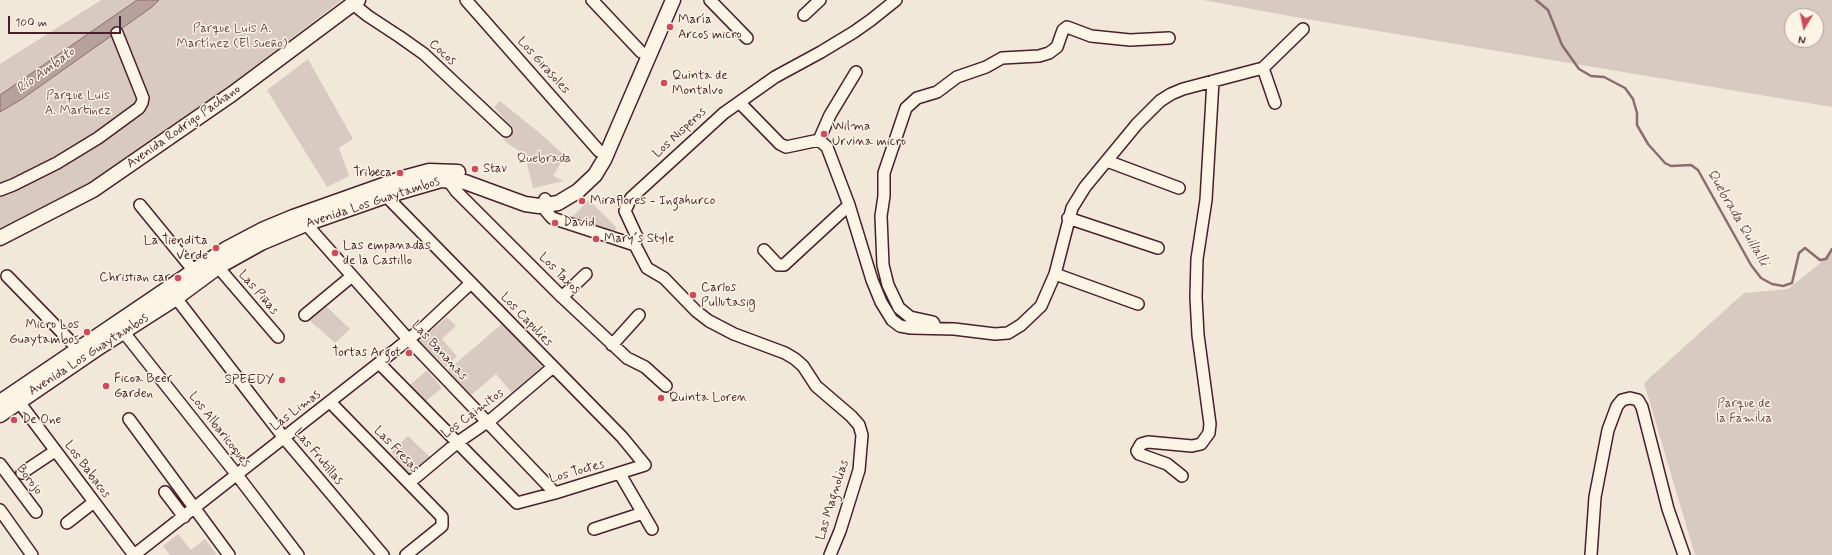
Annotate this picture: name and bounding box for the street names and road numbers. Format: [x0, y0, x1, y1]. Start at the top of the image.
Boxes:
street label: Los Girasoles [513, 34, 573, 98]
street label: Cocos [425, 37, 459, 69]
street label: Avenida Rodrigo Pachano [124, 82, 244, 172]
street label: Los Nisperos [650, 104, 710, 162]
street label: Avenida Los Guaytambos [304, 174, 442, 232]
street label: Los Taxos [535, 250, 583, 298]
street label: Las Piñas [235, 268, 281, 318]
street label: Los Capulies [497, 290, 555, 350]
street label: Avenida Los Guaytambos [26, 310, 152, 400]
street label: Las Bananas [408, 318, 470, 384]
street label: Los Caimitos [439, 386, 507, 442]
street label: Las Limas [268, 387, 324, 435]
street label: Los Albaricoques [185, 389, 253, 471]
street label: Las Fresas [370, 423, 422, 477]
street label: Las Frutillas [290, 426, 346, 488]
street label: Los Babacos [60, 438, 114, 502]
street label: Los Toctes [548, 457, 606, 487]
street label: Las Magnolias [813, 458, 853, 542]
street label: Borojo [13, 462, 45, 498]

